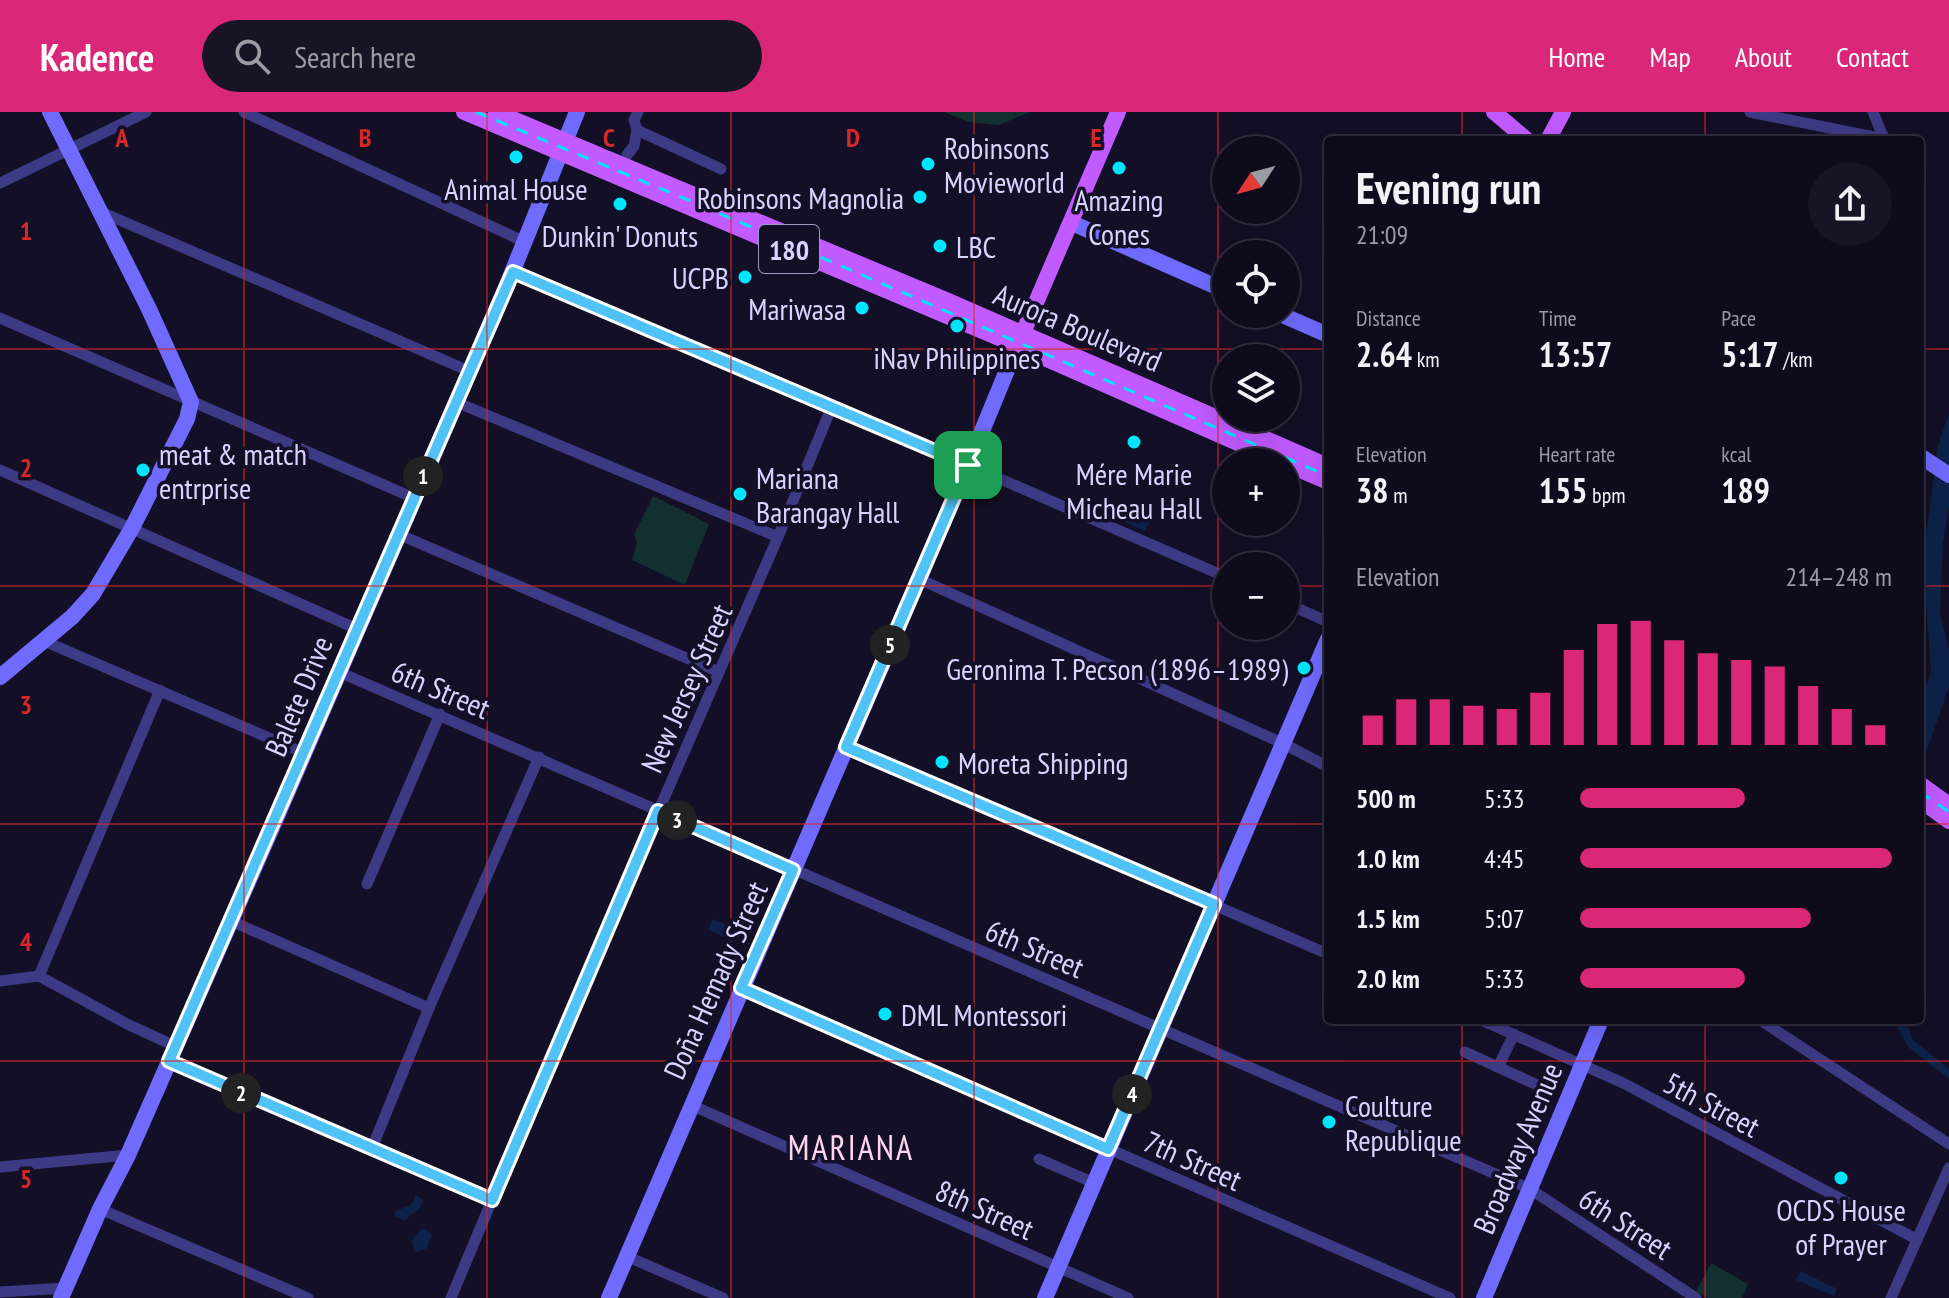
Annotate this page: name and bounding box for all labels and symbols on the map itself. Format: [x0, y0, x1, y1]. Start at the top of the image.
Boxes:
text: A [114, 121, 129, 154]
text: B [359, 121, 372, 154]
text: C [603, 121, 615, 154]
text: D [846, 121, 860, 154]
text: E [1090, 121, 1102, 154]
place label: Robinsons Movieworld [944, 128, 1065, 201]
north arrow [1212, 136, 1300, 224]
marker: Animal House [507, 148, 525, 166]
marker: Robinsons Movieworld [919, 155, 937, 173]
marker: Amazing Cones [1110, 159, 1128, 177]
place label: Animal House [444, 169, 588, 208]
place label: Robinsons Magnolia [697, 178, 904, 217]
place label: Amazing Cones [1074, 180, 1164, 253]
marker: Robinsons Magnolia [911, 188, 929, 206]
marker: Dunkin' Donuts [611, 195, 629, 213]
text: 1 [20, 214, 32, 247]
place label: Dunkin' Donuts [542, 216, 698, 255]
road number: 180 [759, 225, 819, 273]
place label: LBC [956, 227, 996, 266]
marker: LBC [931, 237, 949, 255]
place label: UCPB [672, 258, 729, 297]
marker: UCPB [736, 268, 754, 286]
street label: Aurora Boulevard [988, 274, 1168, 380]
place label: Mariwasa [748, 289, 846, 328]
marker: Mariwasa [853, 299, 871, 317]
marker: iNav Philippines [948, 317, 966, 335]
place label: iNav Philippines [874, 338, 1040, 377]
pin [934, 431, 1002, 499]
marker: Mére Marie Micheau Hall [1125, 433, 1143, 451]
place label: meat & match entrprise [159, 434, 307, 507]
text: 2 [20, 451, 32, 484]
place label: Mére Marie Micheau Hall [1066, 454, 1202, 527]
pin: 1 [403, 456, 443, 496]
place label: Mariana Barangay Hall [756, 458, 899, 531]
marker: meat & match entrprise [134, 461, 152, 479]
marker: Mariana Barangay Hall [731, 485, 749, 503]
street label: New Jersey Street [631, 597, 741, 778]
pin: 5 [870, 625, 910, 665]
street label: Balete Drive [255, 630, 341, 762]
place label: Geronima T. Pecson (1896–1989) [946, 649, 1288, 688]
street label: 6th Street [386, 651, 497, 727]
marker: Geronima T. Pecson (1896–1989) [1295, 659, 1313, 677]
text: 3 [20, 688, 32, 721]
place label: Moreta Shipping [958, 743, 1129, 782]
marker: Moreta Shipping [933, 753, 951, 771]
pin: 3 [657, 800, 697, 840]
street label: Doña Hemady Street [654, 875, 776, 1085]
street label: 6th Street [980, 910, 1091, 986]
text: 4 [20, 925, 33, 958]
place label: DML Montessori [901, 995, 1067, 1034]
marker: DML Montessori [876, 1005, 894, 1023]
street label: Broadway Avenue [1464, 1057, 1570, 1239]
street label: 5th Street [1657, 1063, 1767, 1146]
pin: 2 [221, 1073, 261, 1113]
pin: 4 [1112, 1074, 1152, 1114]
place label: Coulture Republique [1345, 1086, 1462, 1159]
marker: Coulture Republique [1320, 1113, 1338, 1131]
street label: 7th Street [1138, 1121, 1249, 1199]
district label: MARIANA [788, 1125, 914, 1169]
text: 5 [20, 1162, 32, 1195]
marker: OCDS House of Prayer [1832, 1169, 1850, 1187]
street label: 8th Street [930, 1170, 1041, 1248]
street label: 6th Street [1572, 1178, 1681, 1268]
place label: OCDS House of Prayer [1776, 1190, 1906, 1263]

